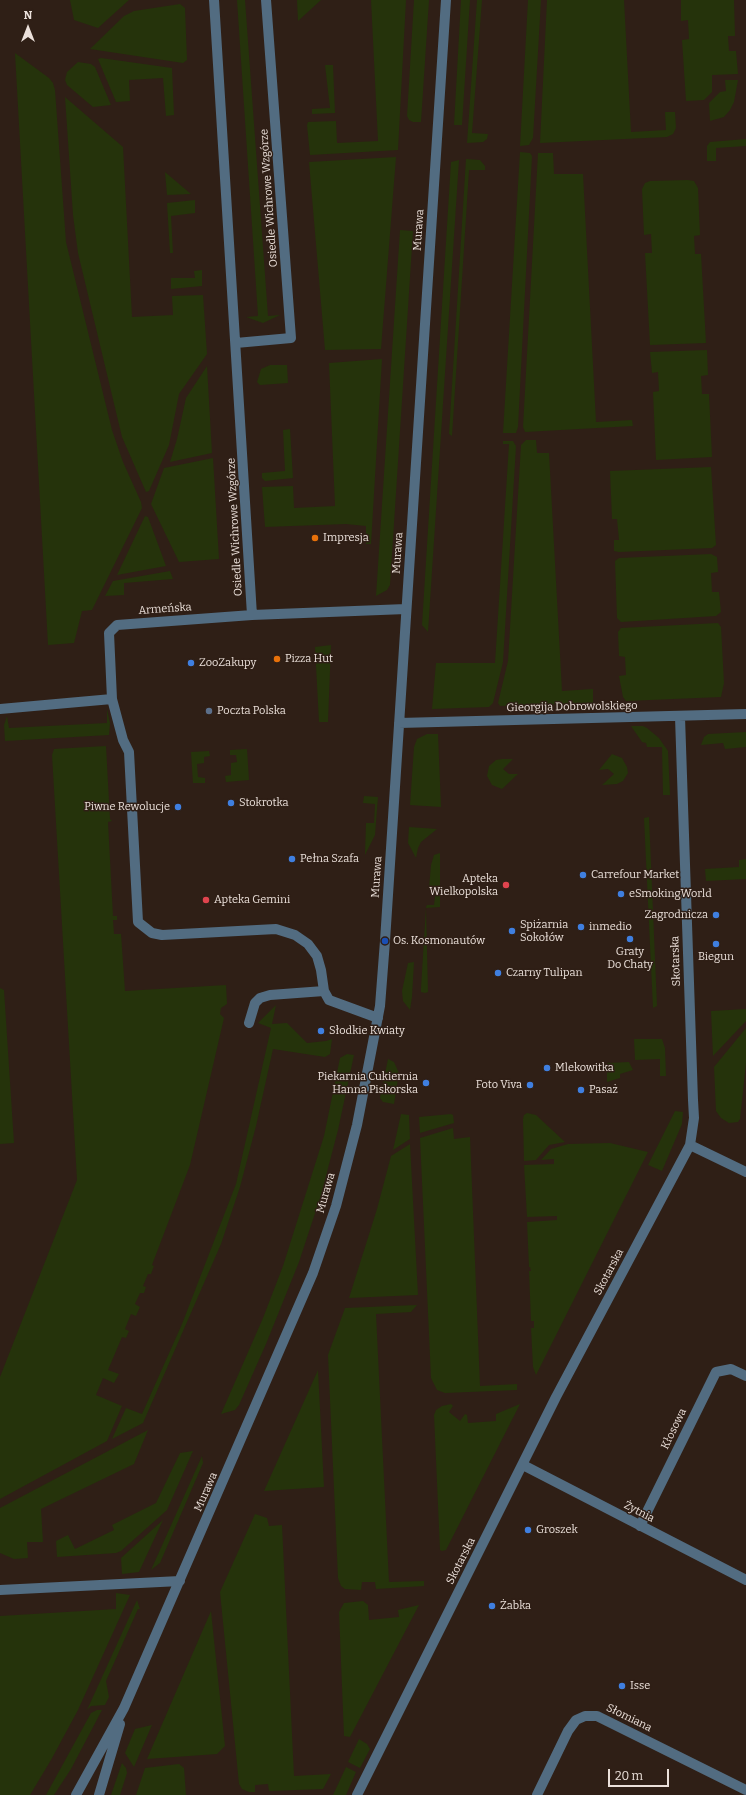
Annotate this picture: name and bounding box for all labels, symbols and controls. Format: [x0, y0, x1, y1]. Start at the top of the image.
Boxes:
north arrow [8, 8, 48, 48]
text: N [24, 9, 32, 22]
street label: Osiedle Wichrowe Wzgórze [258, 128, 280, 268]
street label: Murawa [411, 209, 427, 251]
street label: Osiedle Wichrowe Wzgórze [225, 457, 245, 597]
place label: Impresja [323, 531, 369, 545]
street label: Murawa [390, 532, 406, 574]
marker: Impresja [310, 533, 320, 543]
street label: Armeńska [138, 601, 192, 617]
place label: Pizza Hut [285, 652, 333, 666]
marker: Pizza Hut [272, 654, 282, 664]
place label: ZooZakupy [199, 656, 256, 670]
marker: ZooZakupy [186, 658, 196, 668]
street label: Gieorgija Dobrowolskiego [506, 699, 638, 715]
place label: Poczta Polska [217, 704, 286, 718]
marker: Poczta Polska [204, 706, 214, 716]
place label: Stokrotka [239, 796, 288, 810]
marker: Stokrotka [226, 798, 236, 808]
place label: Piwne Rewolucje [84, 800, 170, 814]
marker: Piwne Rewolucje [173, 802, 183, 812]
place label: Pełna Szafa [300, 852, 359, 866]
marker: Pełna Szafa [287, 854, 297, 864]
street label: Murawa [369, 856, 385, 898]
place label: Carrefour Market [591, 868, 679, 882]
marker: Carrefour Market [578, 870, 588, 880]
place label: Apteka Wielkopolska [429, 872, 498, 898]
marker: Apteka Wielkopolska [501, 880, 511, 890]
place label: eSmokingWorld [629, 887, 712, 901]
marker: eSmokingWorld [616, 889, 626, 899]
place label: Apteka Gemini [214, 893, 290, 907]
marker: Apteka Gemini [201, 895, 211, 905]
place label: Zagrodnicza [645, 908, 708, 922]
marker: Zagrodnicza [711, 910, 721, 920]
place label: Spiżarnia Sokołów [520, 918, 568, 944]
place label: inmedio [589, 920, 632, 934]
marker: inmedio [576, 922, 586, 932]
marker: Spiżarnia Sokołów [507, 926, 517, 936]
place label: Os. Kosmonautów [393, 934, 485, 948]
marker: Graty Do Chaty [625, 934, 635, 944]
street label: Skotarska [669, 935, 683, 987]
marker: Os. Kosmonautów [380, 936, 390, 946]
marker: Biegun [711, 939, 721, 949]
place label: Graty Do Chaty [607, 945, 653, 971]
place label: Biegun [698, 950, 734, 964]
place label: Czarny Tulipan [506, 966, 583, 980]
marker: Czarny Tulipan [493, 968, 503, 978]
place label: Słodkie Kwiaty [329, 1024, 405, 1038]
marker: Słodkie Kwiaty [316, 1026, 326, 1036]
place label: Mlekowitka [555, 1061, 614, 1075]
marker: Mlekowitka [542, 1063, 552, 1073]
place label: Piekarnia Cukiernia Hanna Piskorska [318, 1070, 418, 1096]
marker: Piekarnia Cukiernia Hanna Piskorska [421, 1078, 431, 1088]
place label: Foto Viva [476, 1078, 522, 1092]
marker: Foto Viva [525, 1080, 535, 1090]
place label: Pasaż [589, 1083, 618, 1097]
marker: Pasaż [576, 1085, 586, 1095]
street label: Murawa [314, 1171, 338, 1215]
street label: Skotarska [591, 1247, 627, 1297]
street label: Kłosowa [658, 1406, 690, 1452]
street label: Murawa [192, 1470, 220, 1514]
street label: Żytnia [622, 1499, 656, 1525]
place label: Groszek [536, 1523, 578, 1537]
marker: Groszek [523, 1525, 533, 1535]
street label: Skotarska [444, 1535, 478, 1587]
place label: Żabka [500, 1599, 531, 1613]
marker: Żabka [487, 1601, 497, 1611]
place label: Isse [630, 1679, 650, 1693]
marker: Isse [617, 1681, 627, 1691]
street label: Słomiana [604, 1701, 654, 1735]
scale bar [610, 1761, 671, 1787]
text: 20 m [615, 1769, 643, 1783]

